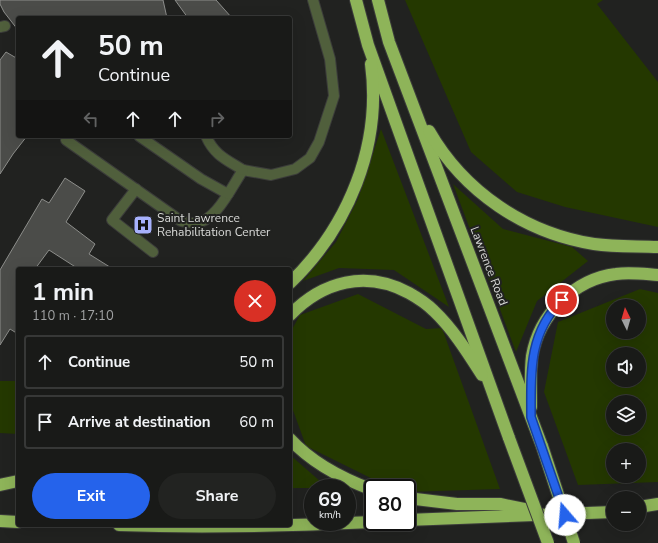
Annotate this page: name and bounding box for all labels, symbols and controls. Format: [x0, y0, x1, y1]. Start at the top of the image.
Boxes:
text: 50 m [98, 27, 164, 65]
icon: ahead [32, 32, 84, 84]
text: Continue [98, 63, 170, 87]
icon: left [80, 108, 102, 130]
icon: ahead [122, 108, 144, 130]
icon: ahead [164, 108, 186, 130]
icon: right [206, 108, 228, 130]
place label: Saint Lawrence Rehabilitation Center [157, 210, 271, 240]
hospital icon: Saint Lawrence Rehabilitation Center [132, 214, 154, 236]
street label: Lawrence Road [467, 224, 511, 308]
text: 1 min [32, 276, 94, 308]
button: close [234, 280, 276, 322]
pin [545, 283, 579, 317]
icon: arrive [551, 289, 573, 311]
north arrow [606, 299, 646, 339]
map controls [606, 299, 646, 531]
text: 110 m · 17:10 [32, 307, 114, 325]
button: sound [606, 347, 646, 387]
icon: ahead [34, 351, 56, 373]
text: Continue [68, 352, 130, 372]
text: 50 m [239, 352, 274, 372]
button: layers [606, 395, 646, 435]
icon: arrive [34, 411, 56, 433]
text: Arrive at destination [68, 412, 211, 432]
text: 60 m [239, 412, 274, 432]
button: + [606, 443, 646, 483]
button: Exit [32, 473, 150, 519]
button: Share [158, 473, 276, 519]
speed limit sign: 80 [364, 479, 416, 531]
text: 69 [318, 486, 342, 513]
button: − [606, 491, 646, 531]
position arrow [544, 494, 586, 536]
text: km/h [319, 508, 341, 522]

